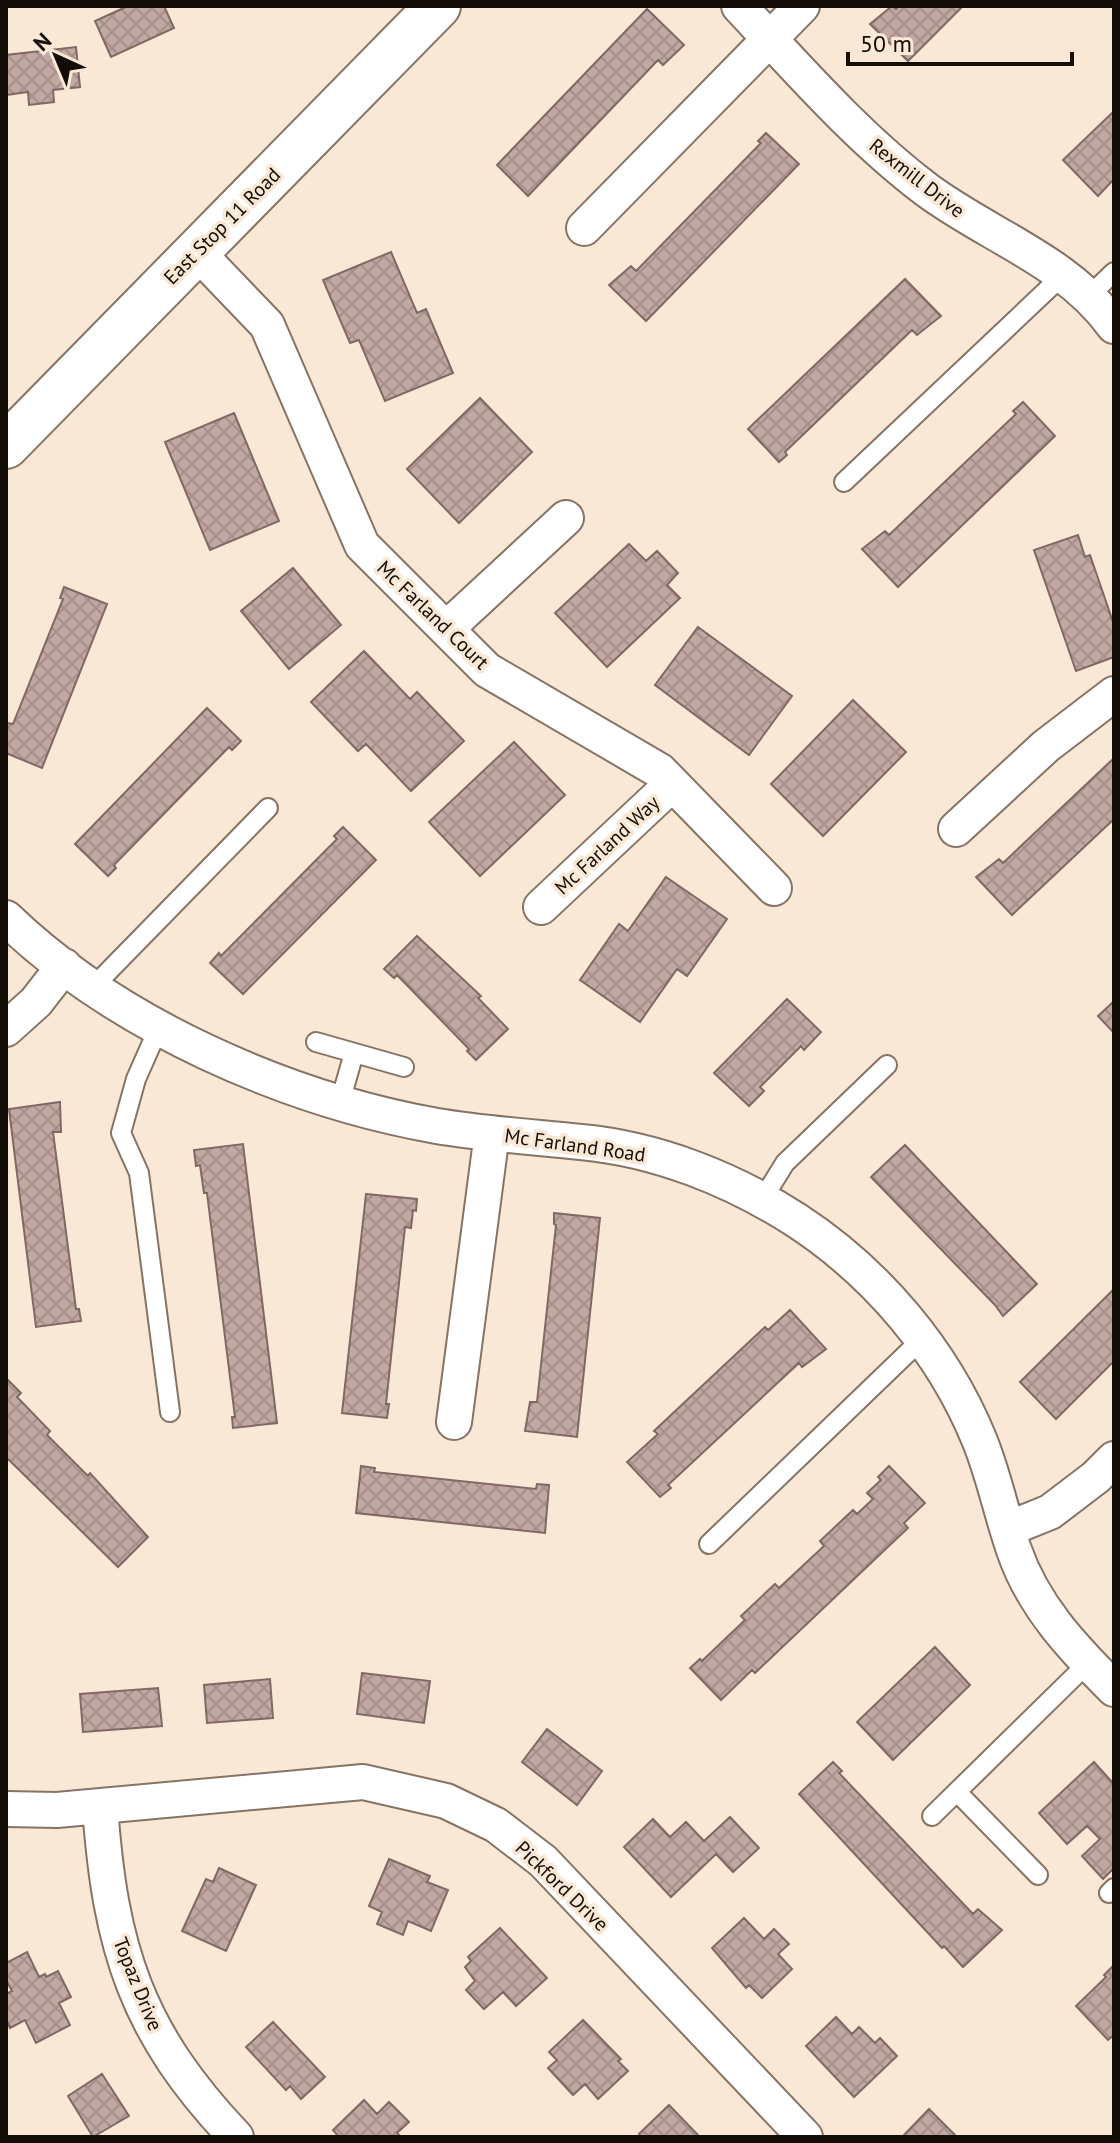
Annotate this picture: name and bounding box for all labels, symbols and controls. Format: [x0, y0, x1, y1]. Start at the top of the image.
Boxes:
north arrow [16, 16, 96, 96]
scale bar [848, 16, 1072, 66]
text: N [27, 27, 57, 57]
text: 50 m [860, 28, 912, 59]
street label: Rexmill Drive [864, 133, 970, 223]
street label: East Stop 11 Road [158, 162, 286, 290]
street label: Mc Farland Court [371, 555, 495, 675]
street label: Mc Farland Way [549, 789, 665, 900]
street label: Mc Farland Road [503, 1122, 647, 1168]
street label: Pickford Drive [510, 1835, 614, 1937]
street label: Topaz Drive [107, 1933, 169, 2035]

